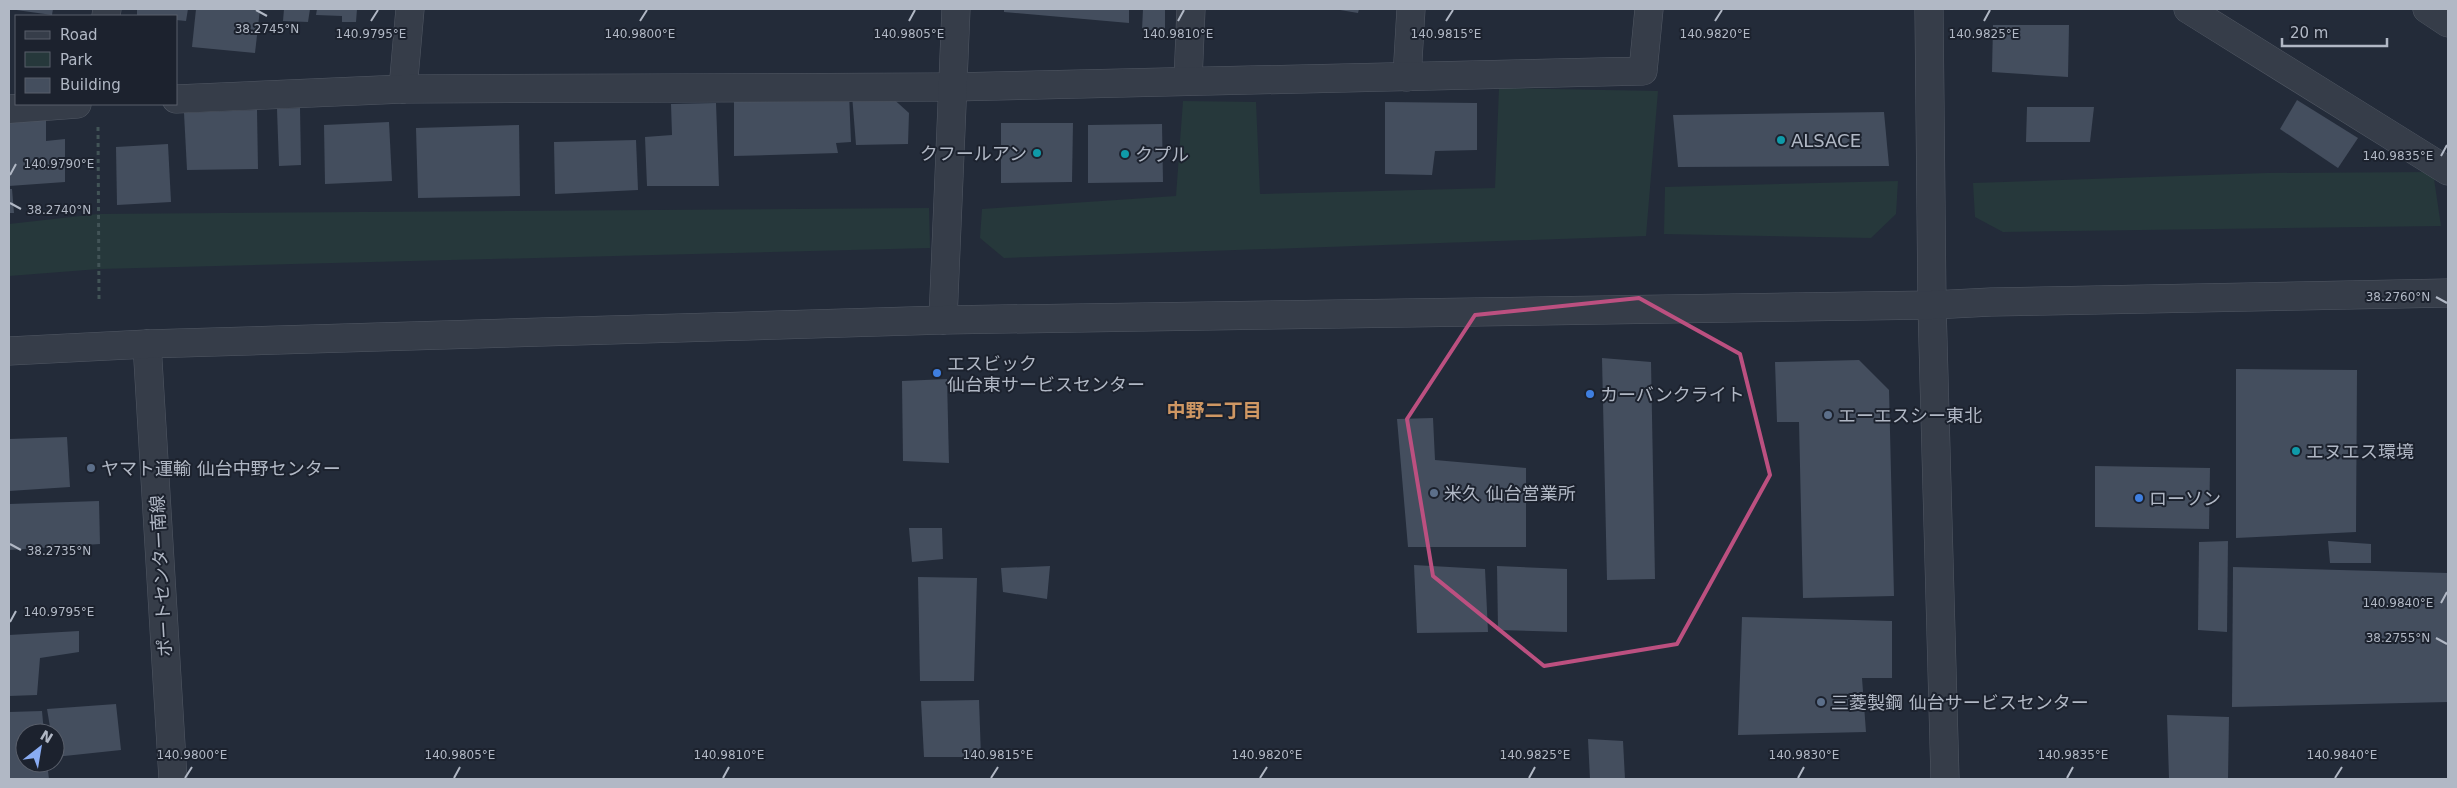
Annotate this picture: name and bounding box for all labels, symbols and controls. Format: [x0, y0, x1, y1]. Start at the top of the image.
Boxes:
legend [15, 15, 178, 105]
scale bar [2282, 15, 2387, 47]
text: 38.2745°N [235, 22, 299, 36]
text: 20 m [2290, 24, 2328, 42]
text: Road [60, 26, 98, 44]
text: 140.9795°E [336, 27, 406, 41]
text: 140.9800°E [605, 27, 675, 41]
text: 140.9805°E [874, 27, 944, 41]
text: 140.9810°E [1143, 27, 1213, 41]
text: 140.9815°E [1411, 27, 1481, 41]
text: 140.9820°E [1680, 27, 1750, 41]
text: 140.9825°E [1949, 27, 2019, 41]
text: Park [60, 51, 93, 69]
text: Building [60, 76, 121, 94]
place label: ALSACE [1791, 130, 1861, 151]
marker: ALSACE [1775, 134, 1787, 146]
place label: クフールアン [920, 143, 1027, 164]
place label: クプル [1135, 144, 1189, 165]
marker: クフールアン [1031, 147, 1043, 159]
marker: クプル [1119, 148, 1131, 160]
text: 140.9835°E [2363, 149, 2433, 163]
text: 140.9790°E [24, 157, 94, 171]
text: 38.2740°N [27, 203, 91, 217]
text: 38.2760°N [2366, 290, 2430, 304]
place label: エスビック 仙台東サービスセンター [947, 353, 1145, 395]
marker: エスビック 仙台東サービスセンター [931, 367, 943, 379]
place label: カーバンクライト [1600, 384, 1745, 405]
marker: カーバンクライト [1584, 388, 1596, 400]
district label: 中野二丁目 [1166, 399, 1262, 421]
place label: エーエスシー東北 [1838, 405, 1982, 426]
marker: エーエスシー東北 [1822, 409, 1834, 421]
place label: エヌエス環境 [2306, 441, 2414, 462]
marker: エヌエス環境 [2290, 445, 2302, 457]
place label: ヤマト運輸 仙台中野センター [101, 458, 341, 479]
marker: ヤマト運輸 仙台中野センター [85, 462, 97, 474]
place label: 米久 仙台営業所 [1444, 483, 1576, 504]
marker: 米久 仙台営業所 [1428, 487, 1440, 499]
place label: ローソン [2149, 488, 2221, 509]
marker: ローソン [2133, 492, 2145, 504]
street label: ポートセンター南線 [146, 495, 176, 657]
text: 38.2735°N [27, 544, 91, 558]
text: 140.9840°E [2363, 596, 2433, 610]
text: 140.9795°E [24, 605, 94, 619]
text: 38.2755°N [2366, 631, 2430, 645]
place label: 三菱製鋼 仙台サービスセンター [1831, 692, 2089, 713]
marker: 三菱製鋼 仙台サービスセンター [1815, 696, 1827, 708]
north arrow [15, 723, 65, 773]
text: N [38, 727, 56, 747]
text: 140.9800°E [157, 748, 227, 762]
text: 140.9805°E [425, 748, 495, 762]
text: 140.9810°E [694, 748, 764, 762]
text: 140.9815°E [963, 748, 1033, 762]
text: 140.9820°E [1232, 748, 1302, 762]
text: 140.9825°E [1500, 748, 1570, 762]
text: 140.9830°E [1769, 748, 1839, 762]
text: 140.9835°E [2038, 748, 2108, 762]
text: 140.9840°E [2307, 748, 2377, 762]

